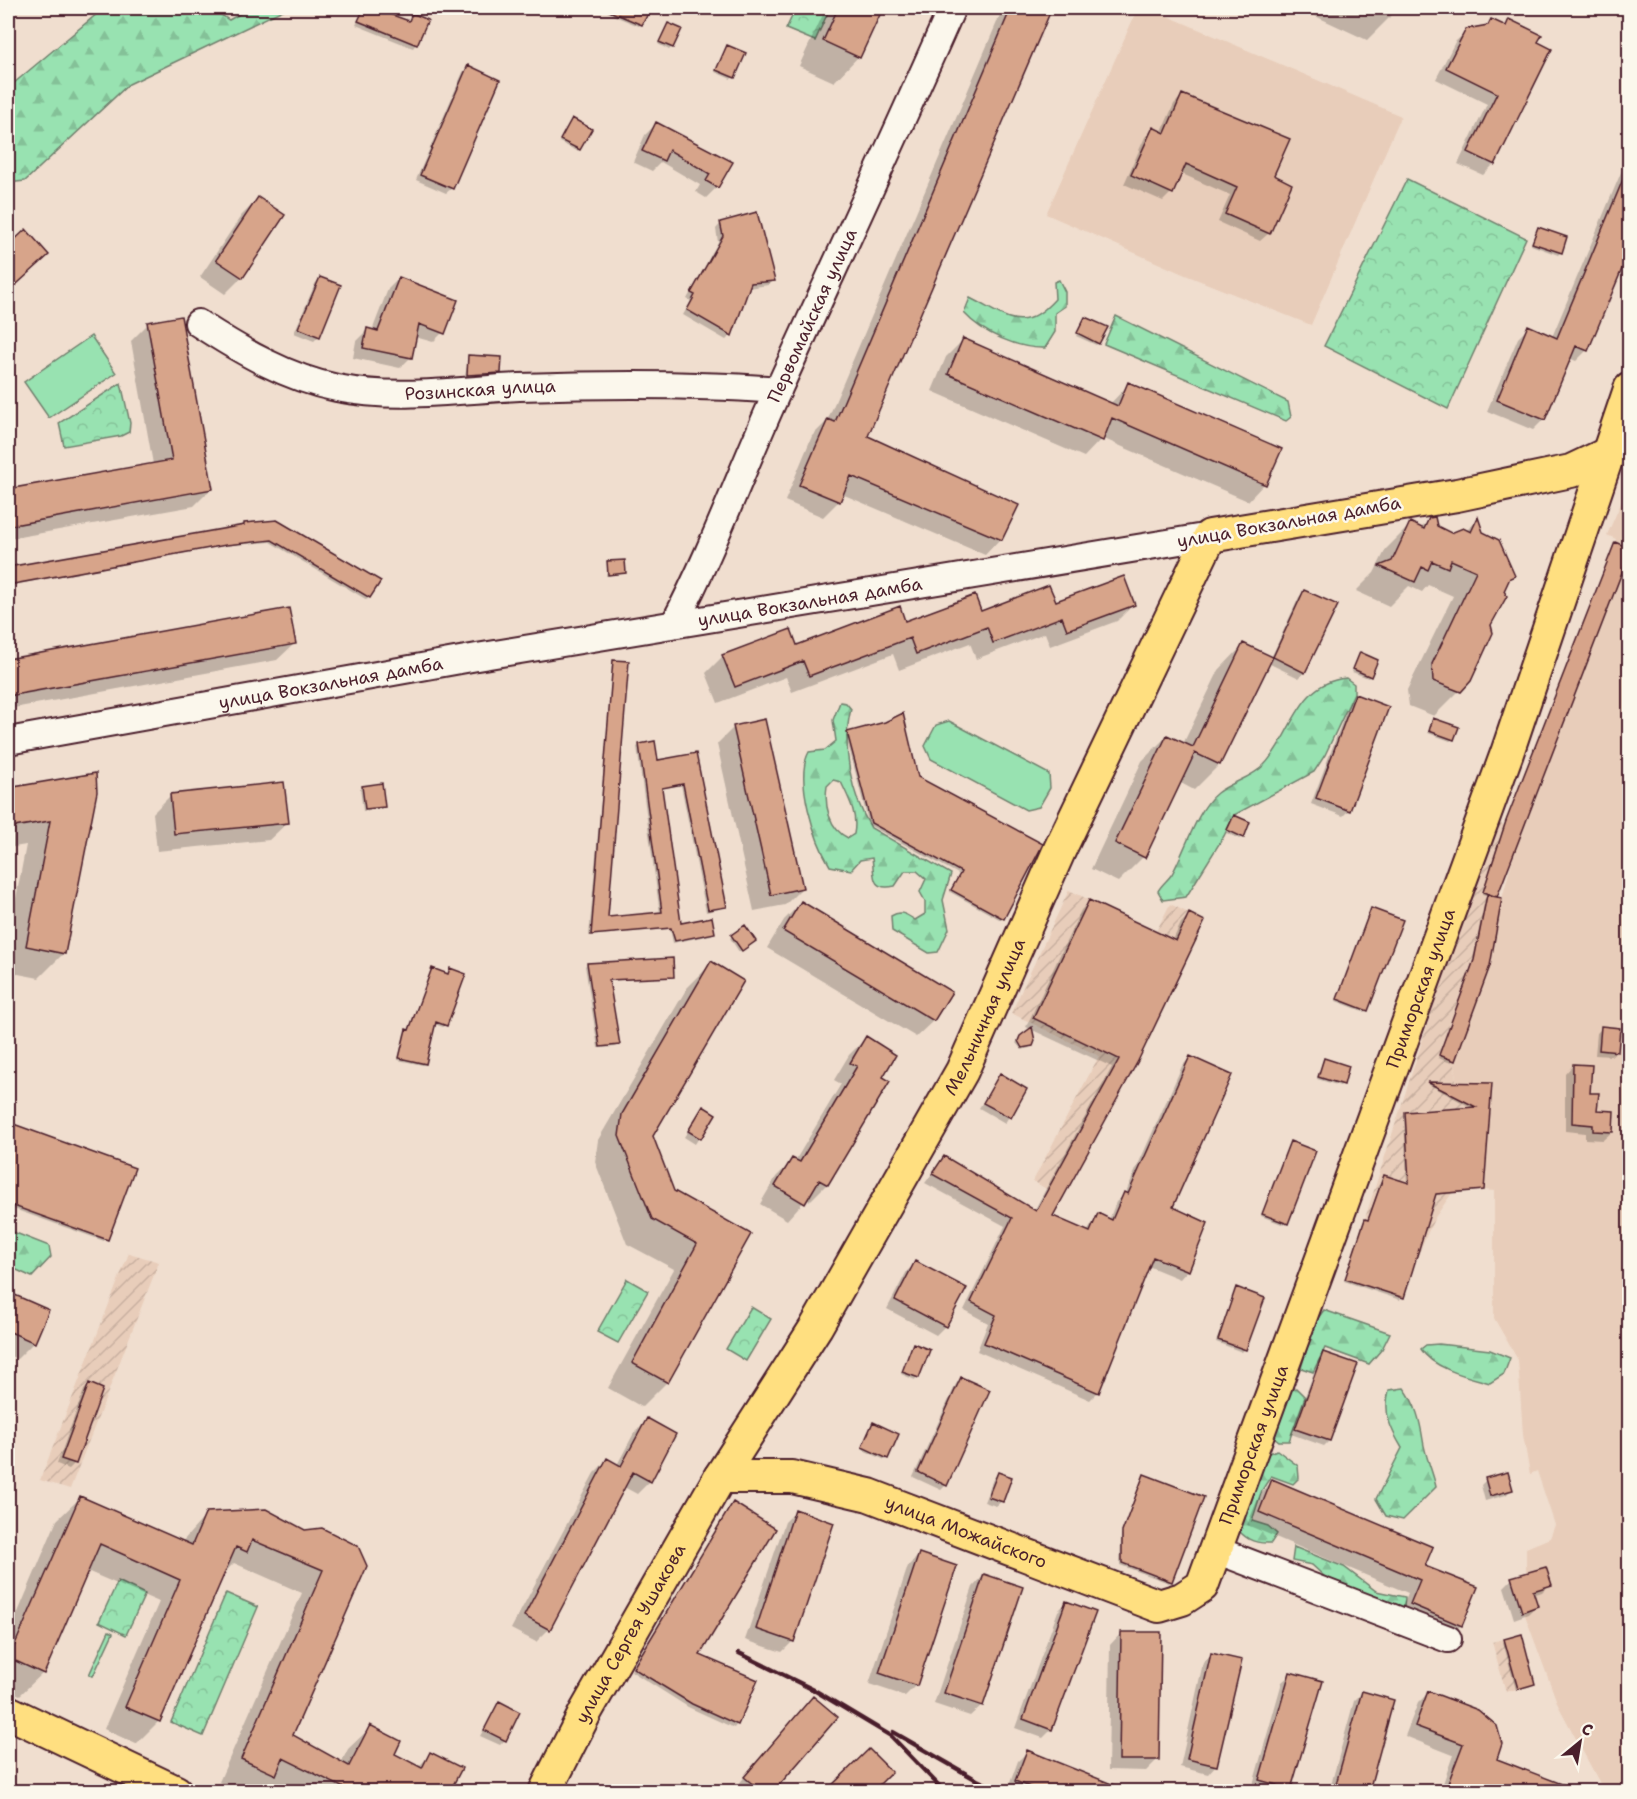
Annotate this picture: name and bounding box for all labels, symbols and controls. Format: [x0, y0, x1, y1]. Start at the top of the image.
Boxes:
street label: Первомайская улица [762, 225, 863, 407]
street label: Розинская улица [404, 374, 556, 406]
street label: улица Вокзальная дамба [1175, 490, 1403, 554]
street label: улица Вокзальная дамба [696, 572, 924, 632]
street label: улица Вокзальная дамба [217, 651, 445, 715]
street label: Приморская улица [1381, 905, 1461, 1072]
street label: Мельничная улица [939, 935, 1031, 1100]
street label: Приморская улица [1213, 1361, 1294, 1528]
street label: улица Можайского [882, 1490, 1050, 1574]
street label: улица Сергея Ушакова [570, 1539, 691, 1727]
north arrow [1550, 1712, 1610, 1772]
text: С [1578, 1718, 1597, 1741]

